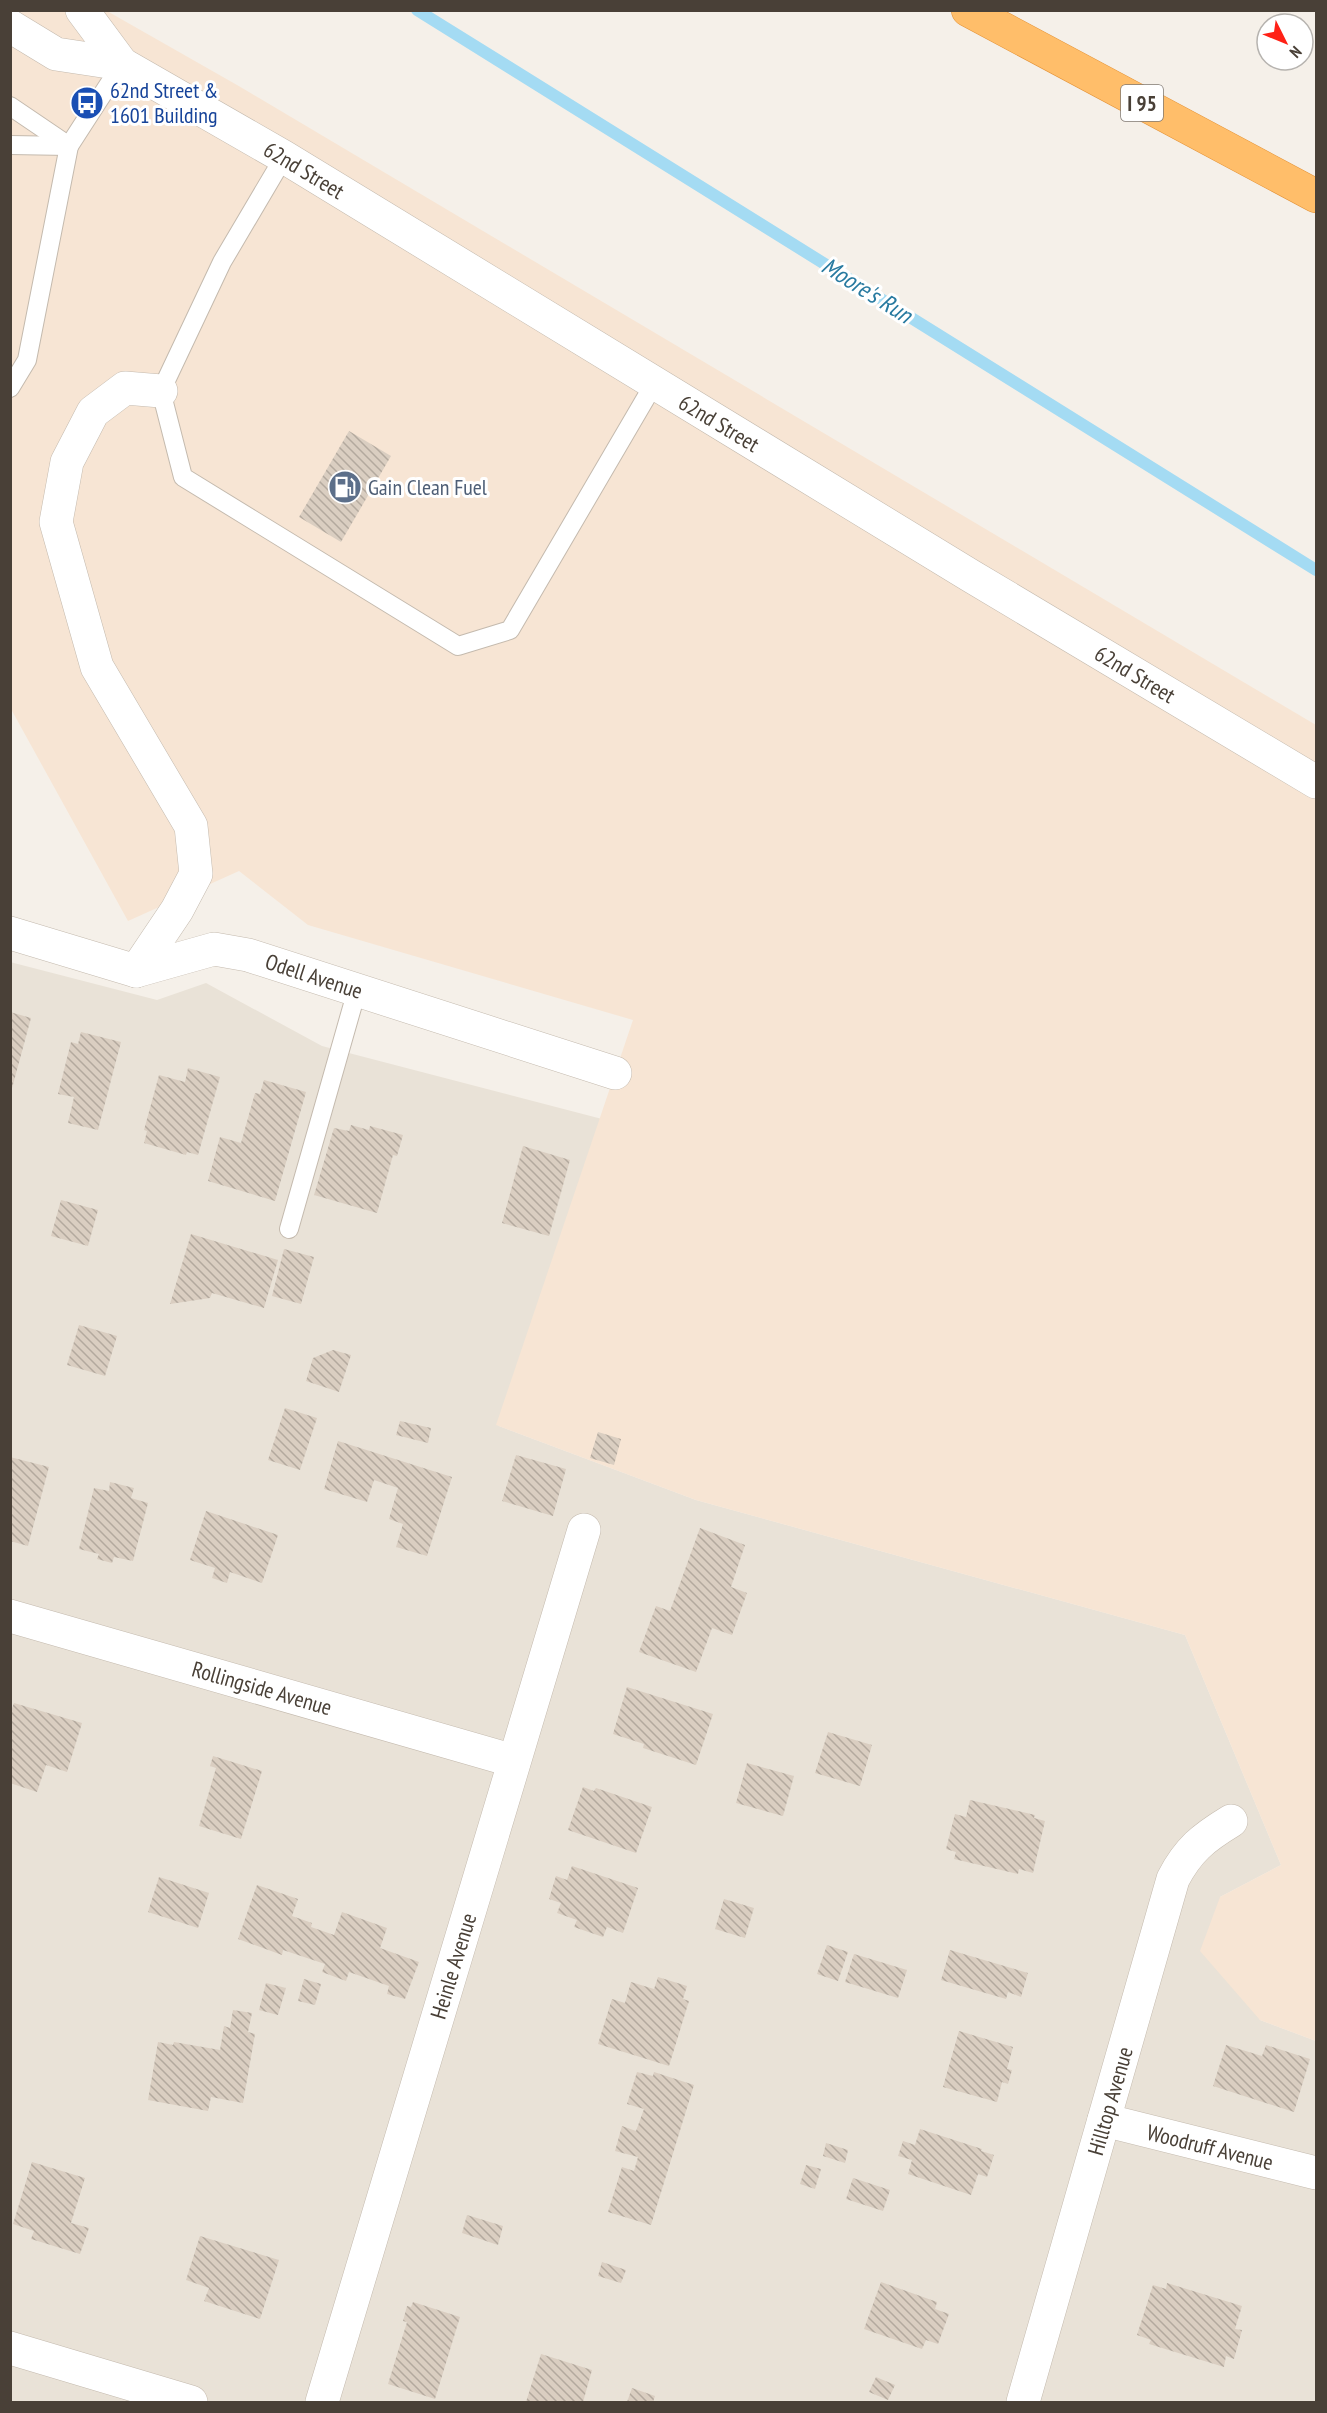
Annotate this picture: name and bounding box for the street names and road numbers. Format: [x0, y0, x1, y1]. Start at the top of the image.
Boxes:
road number: I 95 [1121, 85, 1163, 121]
street label: 62nd Street [259, 135, 349, 205]
street label: 62nd Street [674, 388, 764, 458]
street label: 62nd Street [1090, 639, 1180, 709]
street label: Odell Avenue [262, 947, 366, 1005]
street label: Rollingside Avenue [189, 1655, 335, 1721]
street label: Heinle Avenue [424, 1910, 482, 2022]
street label: Hilltop Avenue [1081, 2044, 1139, 2158]
street label: Woodruff Avenue [1144, 2118, 1276, 2176]

